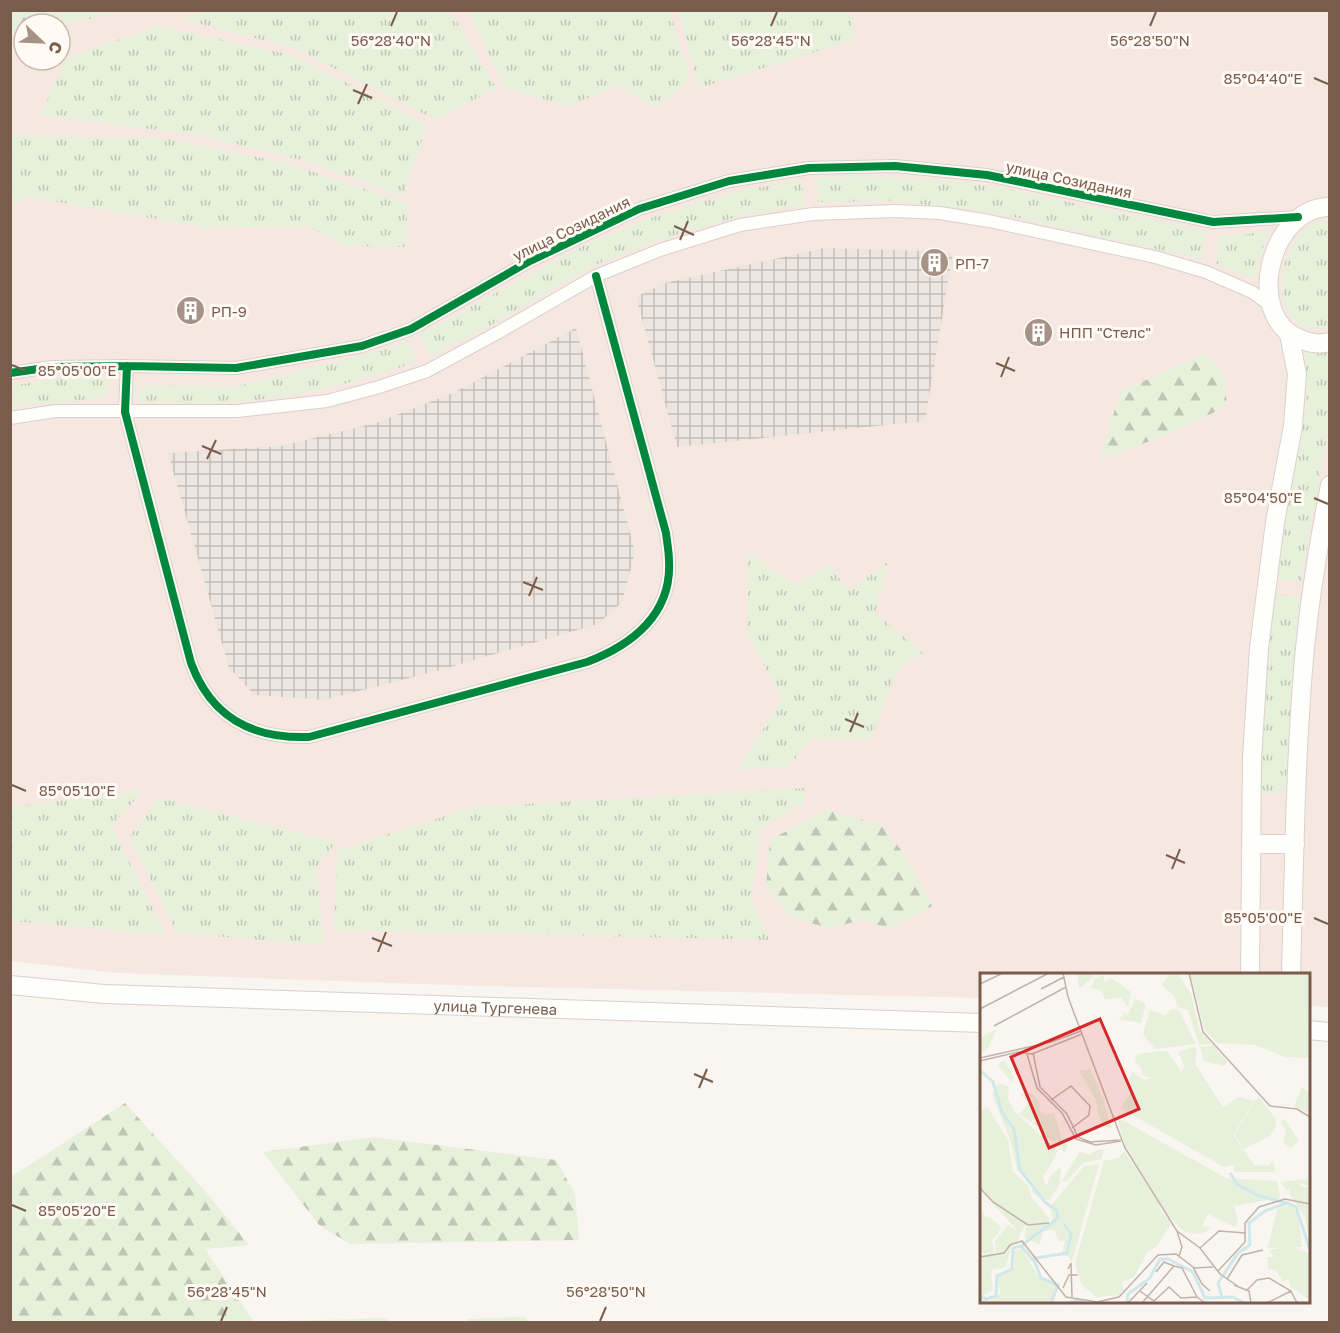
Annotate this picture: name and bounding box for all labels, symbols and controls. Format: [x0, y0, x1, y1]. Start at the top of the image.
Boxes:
north arrow [12, 12, 72, 72]
text: 56°28'40"N [351, 31, 431, 49]
text: 56°28'45"N [731, 31, 811, 49]
text: 56°28'50"N [1110, 31, 1190, 49]
text: С [44, 39, 67, 57]
text: 85°04'40"E [1224, 69, 1302, 87]
street label: улица Созидания [1004, 157, 1134, 201]
street label: улица Созидания [509, 192, 633, 264]
building icon: РП-7 [918, 247, 950, 279]
place label: РП-7 [955, 254, 989, 272]
building icon: РП-9 [174, 295, 206, 327]
place label: РП-9 [211, 302, 247, 320]
building icon: НПП "Стелс" [1022, 316, 1054, 348]
place label: НПП "Стелс" [1059, 323, 1151, 341]
text: 85°05'00"E [38, 361, 116, 379]
text: 85°04'50"E [1224, 488, 1302, 506]
text: 85°05'10"E [39, 781, 115, 799]
text: 85°05'00"E [1224, 908, 1302, 926]
inset map [980, 973, 1310, 1303]
street label: улица Тургенева [433, 996, 558, 1018]
text: 85°05'20"E [38, 1201, 116, 1219]
text: 56°28'45"N [187, 1282, 267, 1300]
text: 56°28'50"N [566, 1282, 646, 1300]

